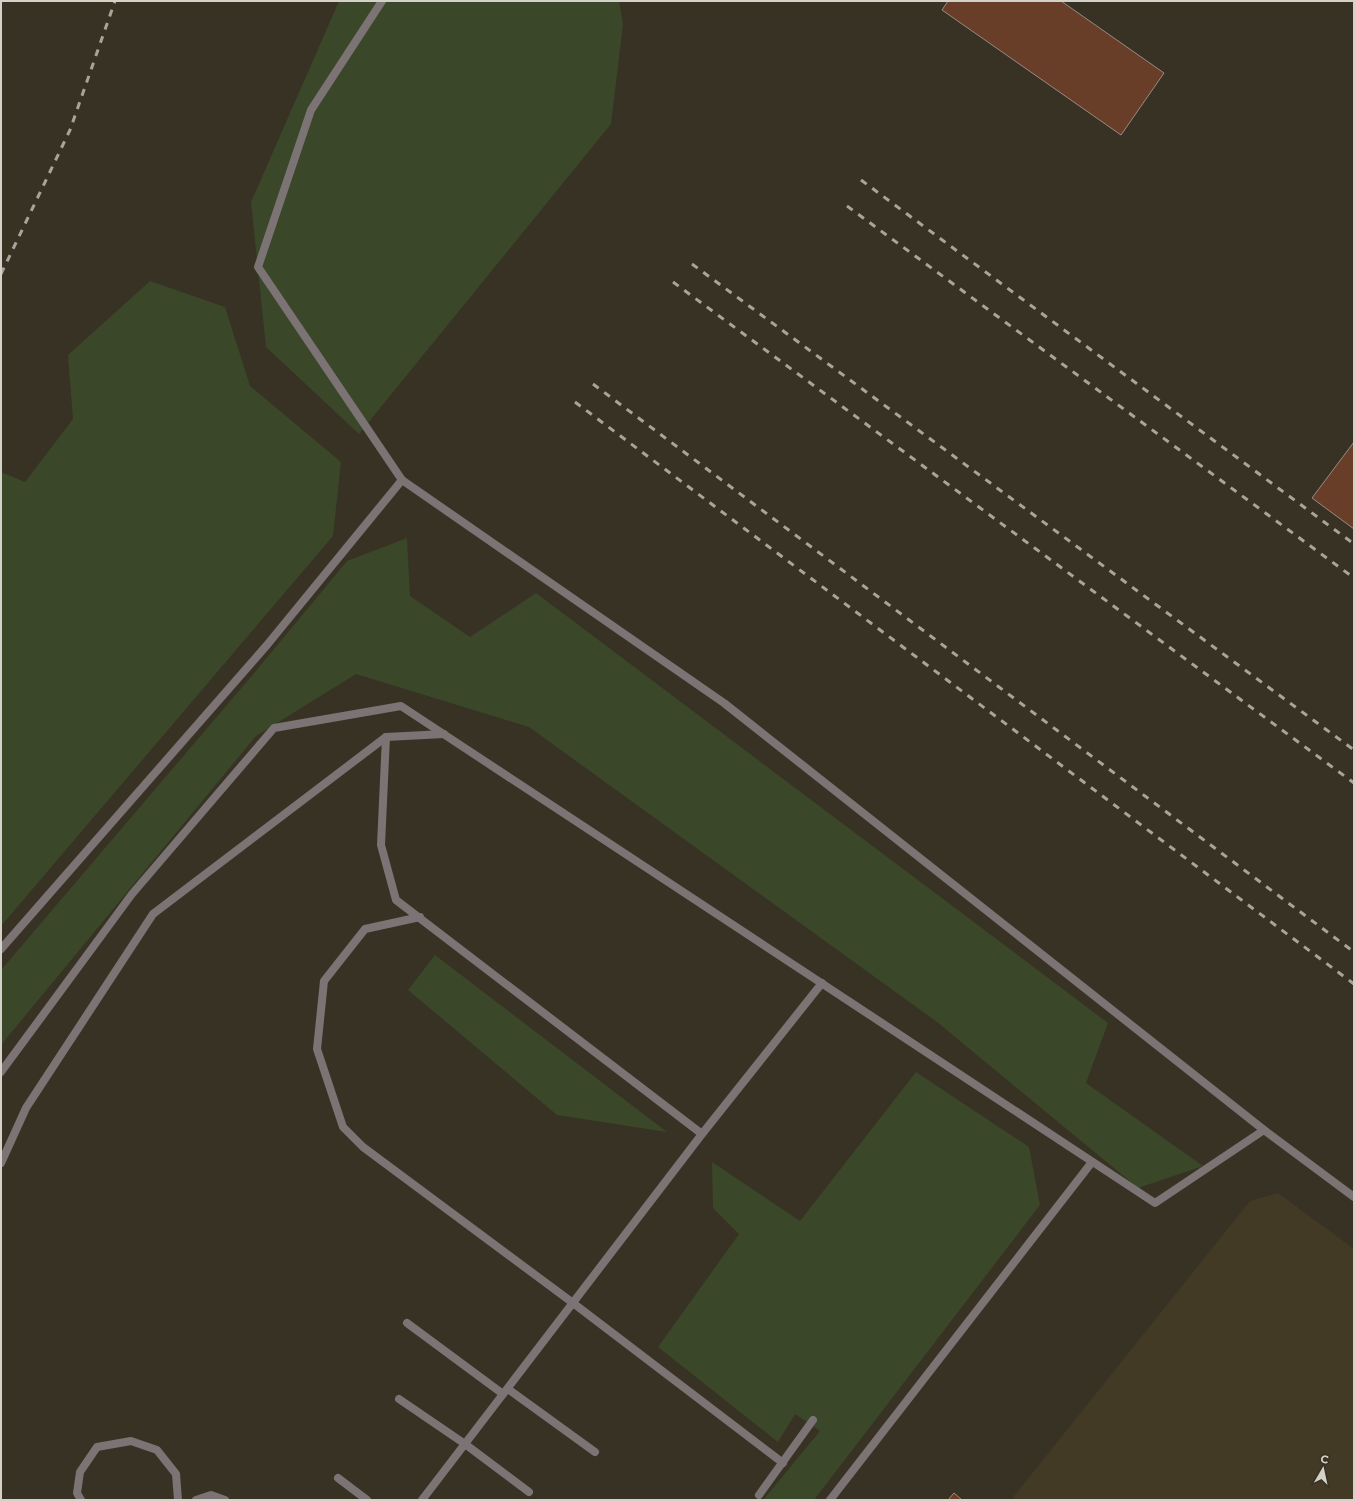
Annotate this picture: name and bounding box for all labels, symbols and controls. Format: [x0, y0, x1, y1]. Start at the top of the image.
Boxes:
north arrow [1303, 1449, 1343, 1489]
text: С [1320, 1452, 1330, 1467]

